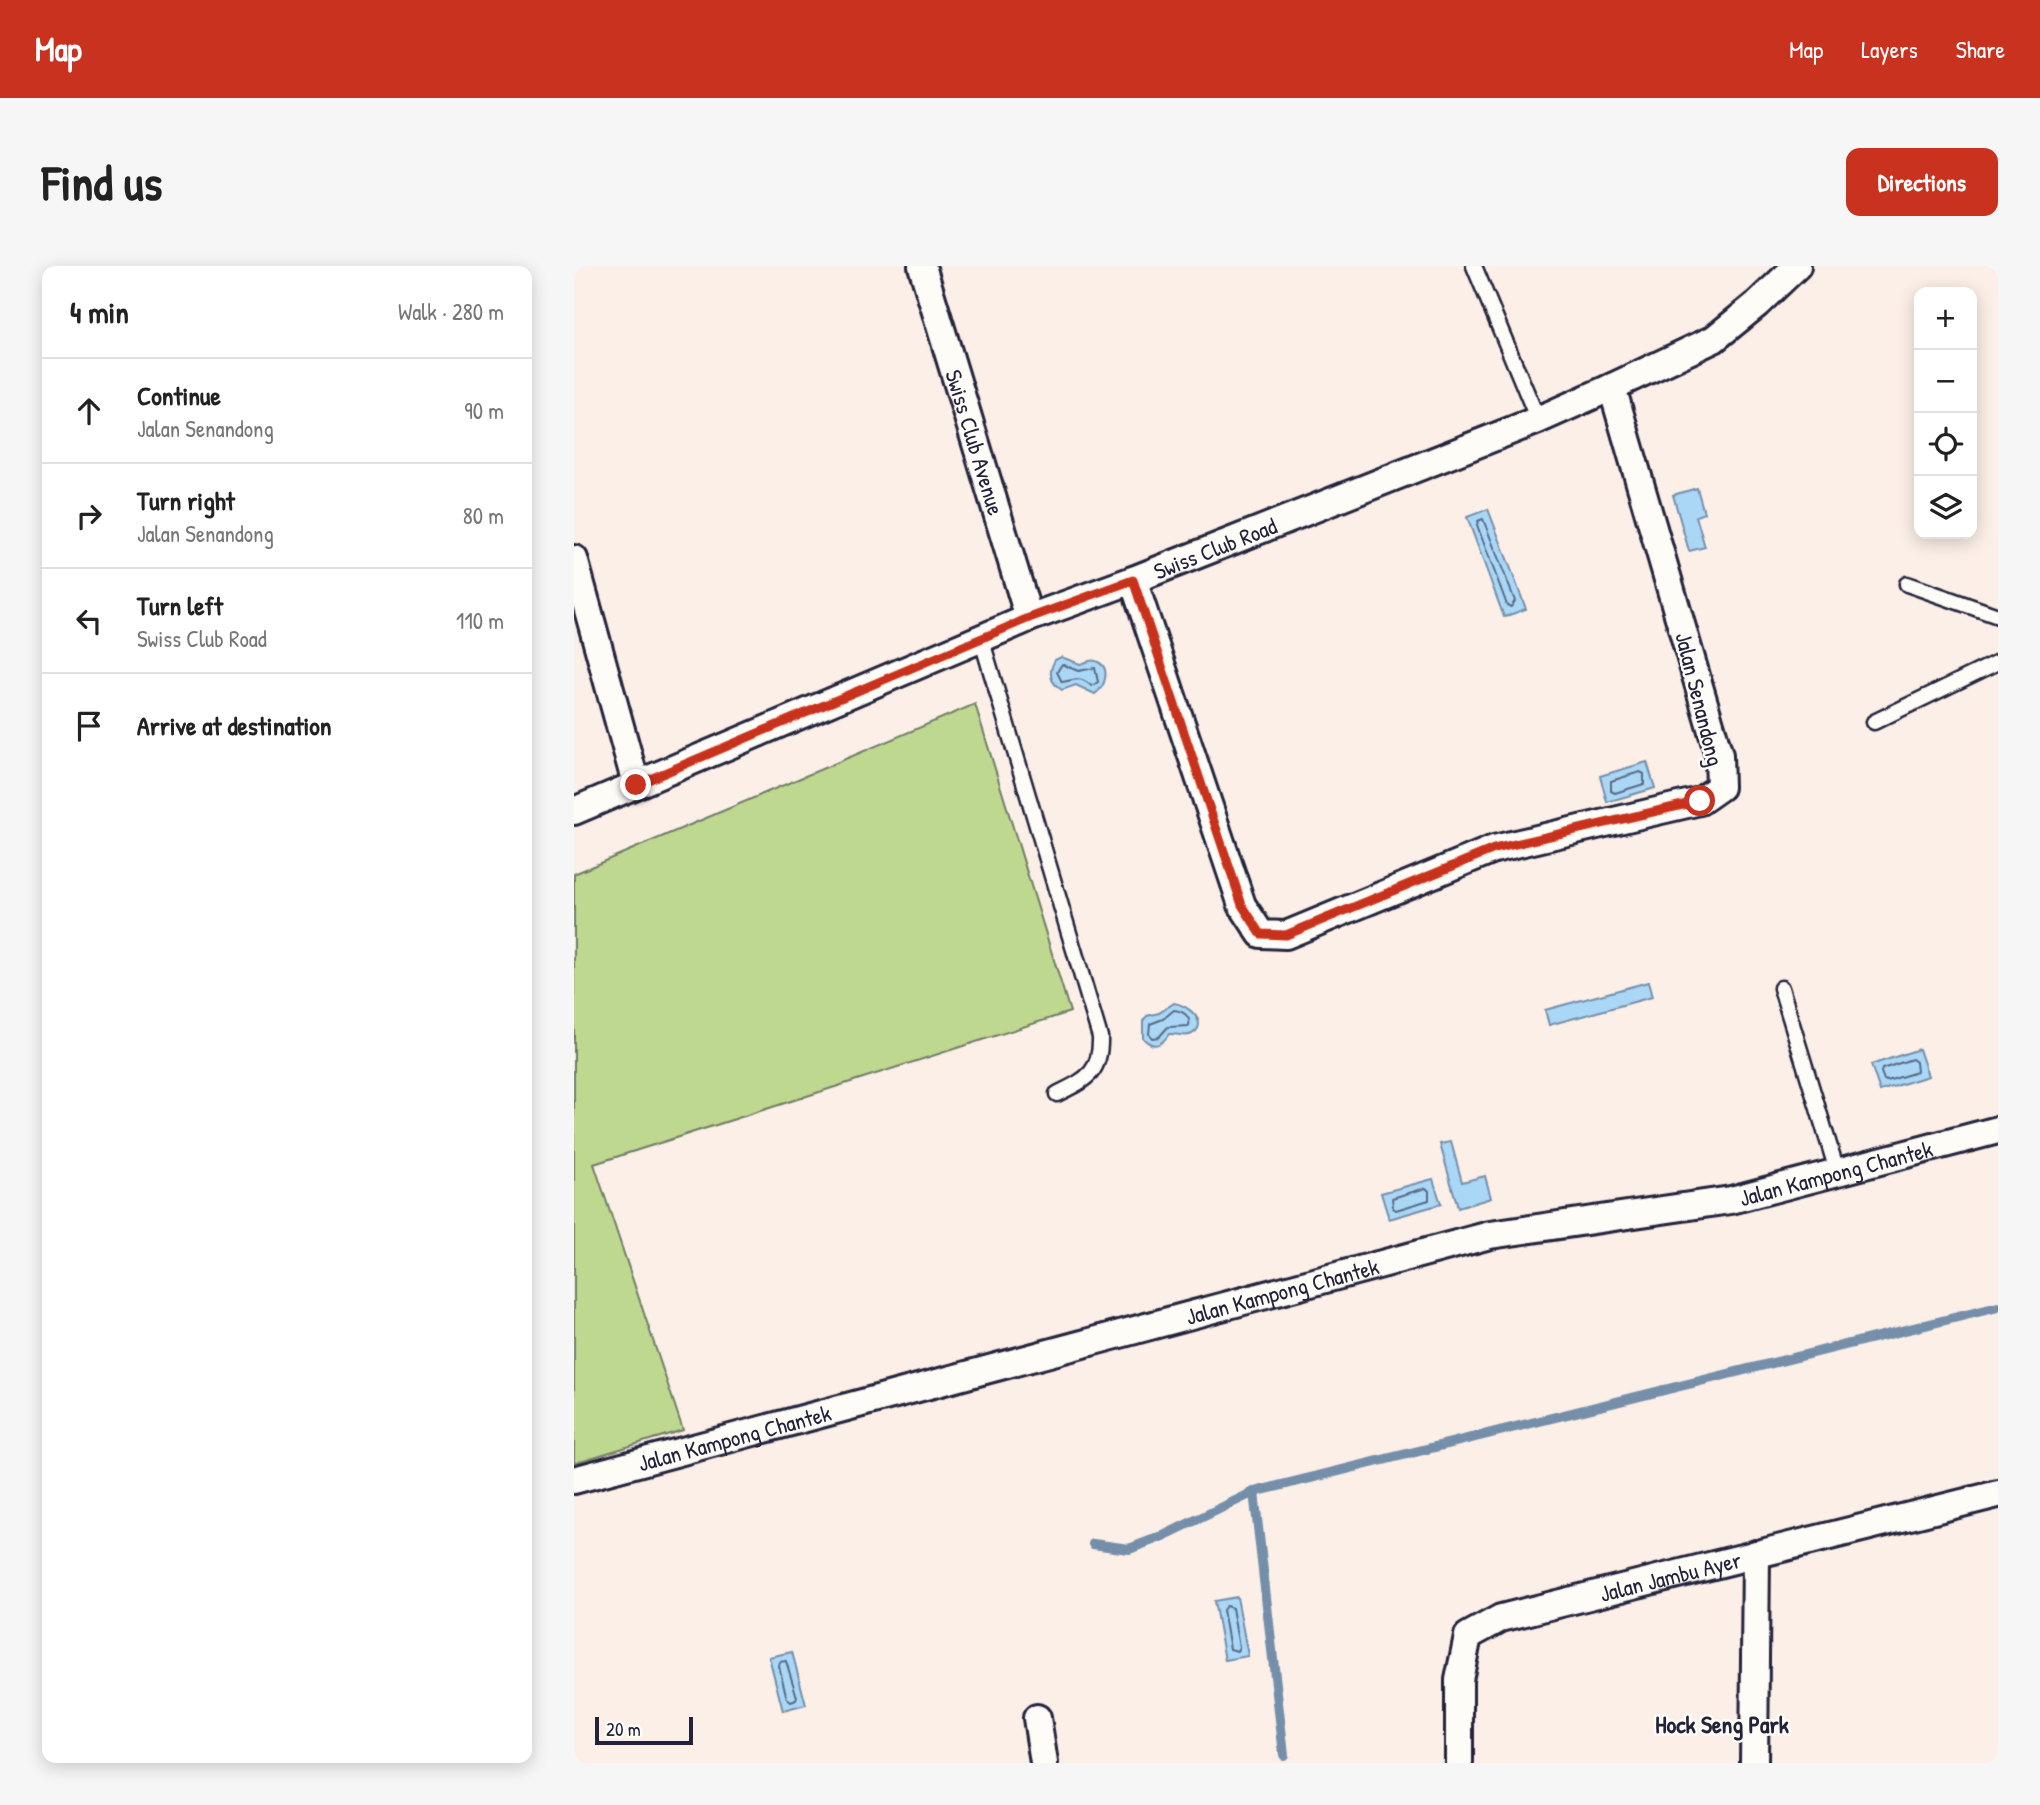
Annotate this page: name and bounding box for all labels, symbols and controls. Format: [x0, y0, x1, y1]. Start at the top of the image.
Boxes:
text: Map [35, 27, 82, 71]
text: Map [1789, 33, 1823, 65]
text: Layers [1861, 33, 1918, 65]
text: Share [1956, 33, 2005, 65]
button: Directions [1846, 148, 1998, 216]
text: Find us [42, 149, 162, 215]
map controls [1914, 287, 1977, 539]
button: + [1914, 287, 1977, 350]
text: 4 min [70, 292, 129, 332]
text: Walk · 280 m [398, 296, 504, 327]
button: − [1914, 350, 1977, 413]
street label: Swiss Club Avenue [939, 366, 1012, 519]
text: Continue [137, 378, 221, 413]
icon: ahead [70, 392, 108, 430]
text: 90 m [464, 395, 504, 426]
text: Jalan Senandong [137, 413, 274, 444]
button: locate [1914, 413, 1977, 476]
button: layers [1914, 476, 1977, 539]
text: Turn right [137, 483, 235, 518]
icon: right [70, 497, 108, 535]
text: 80 m [463, 500, 504, 531]
street label: Swiss Club Road [1149, 509, 1281, 586]
text: Jalan Senandong [137, 518, 274, 549]
text: Turn left [137, 588, 223, 623]
icon: left [70, 602, 108, 640]
text: 110 m [456, 605, 504, 636]
text: Swiss Club Road [137, 623, 267, 654]
street label: Jalan Senandong [1668, 629, 1732, 769]
icon: arrive [70, 707, 108, 745]
text: Arrive at destination [137, 708, 332, 743]
route end [620, 769, 651, 800]
route start [1684, 785, 1715, 816]
street label: Jalan Kampong Chantek [1736, 1132, 1936, 1213]
street label: Jalan Kampong Chantek [1182, 1250, 1382, 1331]
street label: Jalan Kampong Chantek [634, 1396, 835, 1478]
street label: Jalan Jambu Ayer [1596, 1543, 1744, 1608]
district label: Hock Seng Park [1655, 1708, 1789, 1741]
scale bar [595, 1714, 693, 1746]
text: 20 m [606, 1716, 641, 1742]

